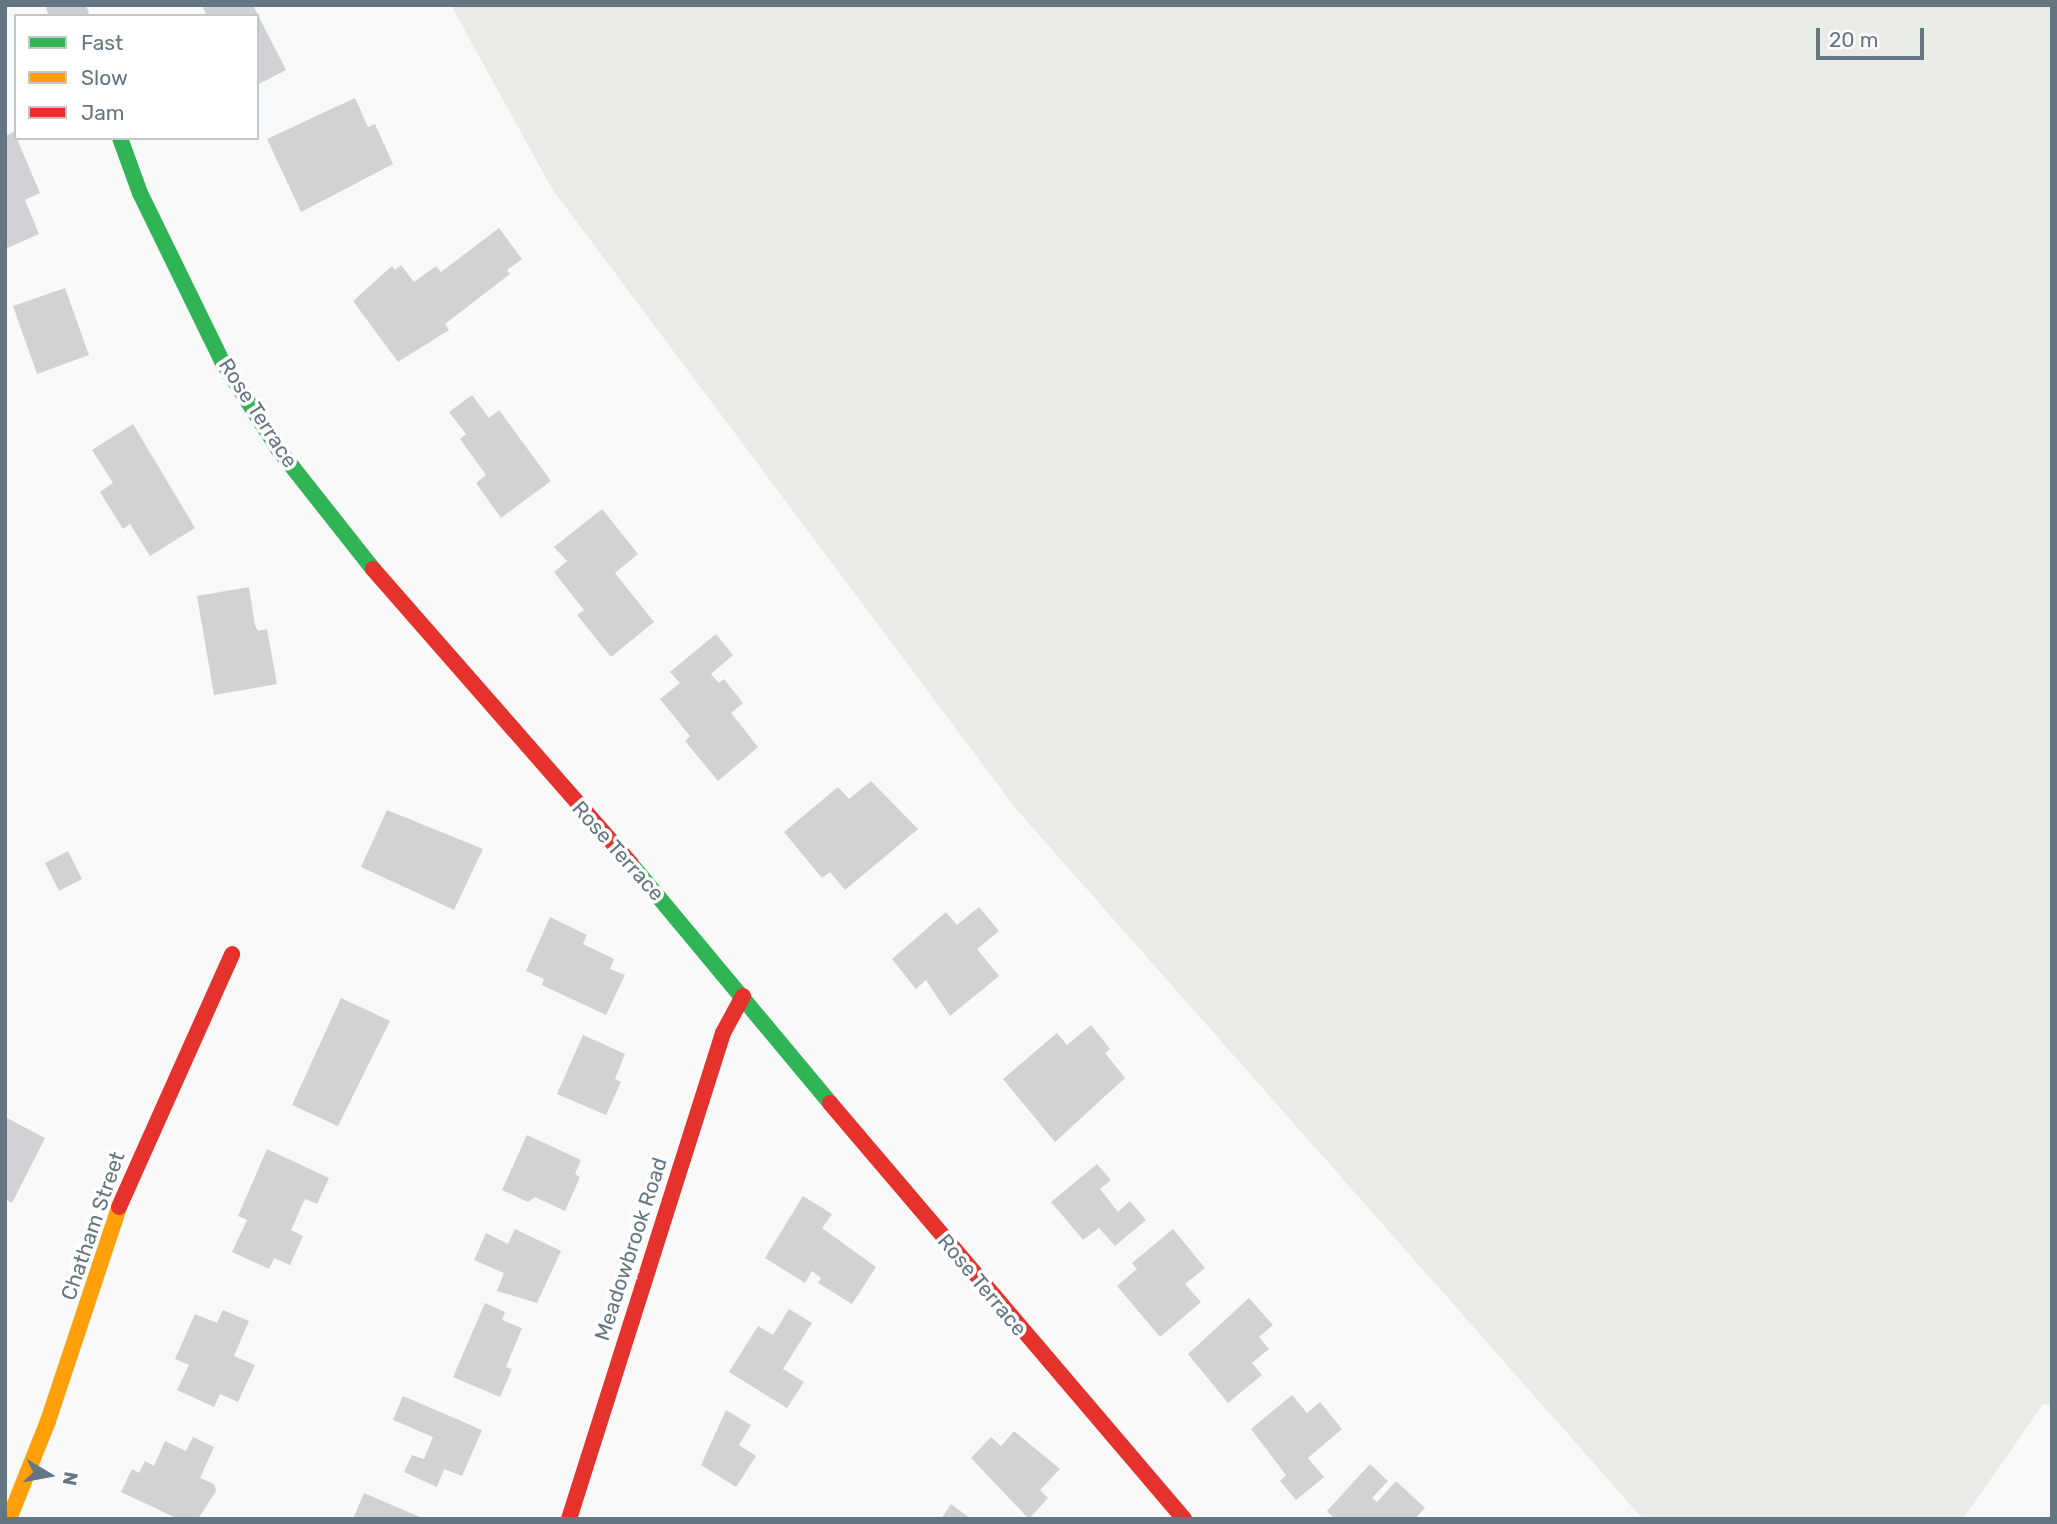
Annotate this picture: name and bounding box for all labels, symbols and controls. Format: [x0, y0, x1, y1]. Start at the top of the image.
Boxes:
legend [14, 14, 259, 140]
scale bar [1819, 14, 1927, 58]
text: 20 m [1829, 27, 1878, 52]
text: Fast [81, 30, 123, 55]
text: Slow [81, 65, 128, 90]
text: Jam [81, 100, 125, 125]
street label: Rose Terrace [213, 353, 303, 473]
street label: Rose Terrace [567, 796, 669, 906]
street label: Chatham Street [56, 1148, 130, 1304]
street label: Meadowbrook Road [589, 1154, 673, 1344]
street label: Rose Terrace [932, 1229, 1032, 1341]
north arrow [14, 1440, 84, 1510]
text: N [58, 1470, 83, 1487]

